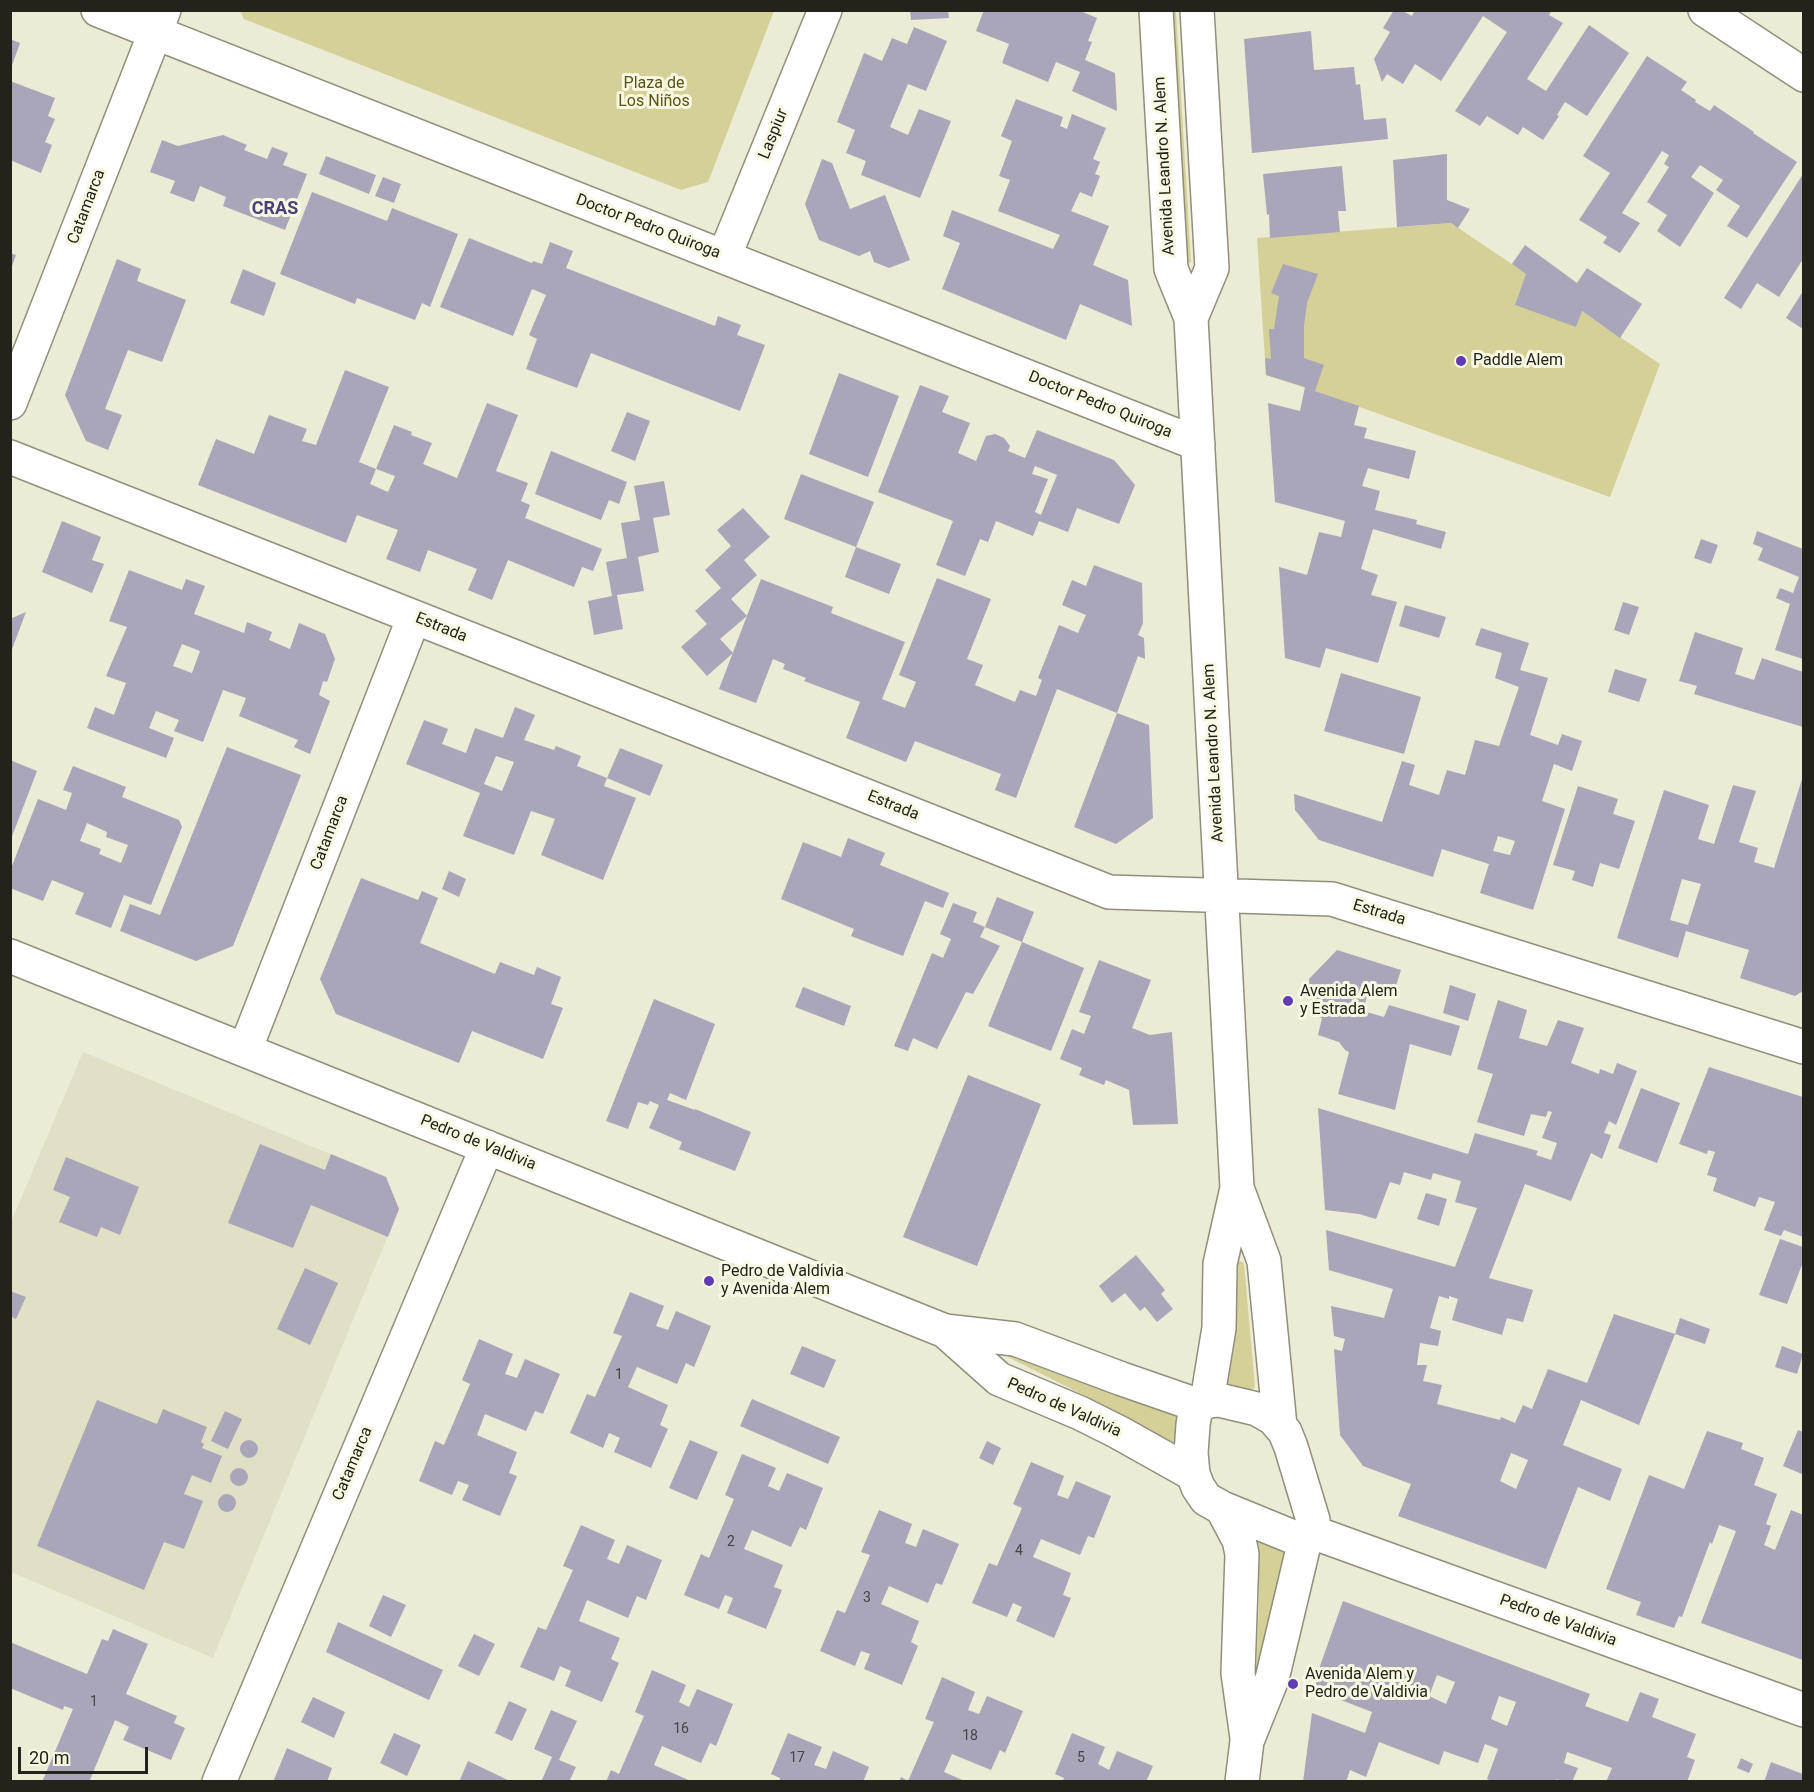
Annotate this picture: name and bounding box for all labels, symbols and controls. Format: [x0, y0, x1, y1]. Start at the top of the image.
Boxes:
park label: Plaza de Los Niños [618, 74, 690, 112]
street label: Avenida Leandro N. Alem [1151, 76, 1179, 256]
street label: Laspiur [755, 106, 793, 162]
street label: Catamarca [64, 167, 110, 247]
street label: Doctor Pedro Quiroga [573, 191, 723, 263]
district label: CRAS [252, 198, 298, 220]
place label: Paddle Alem [1473, 351, 1563, 371]
marker: Paddle Alem [1454, 354, 1468, 368]
street label: Doctor Pedro Quiroga [1025, 367, 1175, 443]
street label: Estrada [412, 609, 470, 647]
street label: Avenida Leandro N. Alem [1200, 663, 1228, 843]
street label: Estrada [864, 787, 922, 825]
street label: Catamarca [307, 793, 353, 873]
street label: Estrada [1350, 896, 1408, 930]
place label: Avenida Alem y Estrada [1300, 982, 1397, 1020]
marker: Avenida Alem y Estrada [1281, 994, 1295, 1008]
street label: Pedro de Valdivia [417, 1111, 539, 1175]
place label: Pedro de Valdivia y Avenida Alem [721, 1262, 844, 1300]
marker: Pedro de Valdivia y Avenida Alem [702, 1274, 716, 1288]
house number: 1 [615, 1367, 623, 1383]
street label: Pedro de Valdivia [1004, 1374, 1124, 1442]
street label: Catamarca [329, 1424, 377, 1504]
house number: 2 [727, 1534, 735, 1550]
house number: 4 [1015, 1543, 1023, 1559]
house number: 3 [863, 1590, 871, 1606]
street label: Pedro de Valdivia [1497, 1591, 1619, 1651]
place label: Avenida Alem y Pedro de Valdivia [1305, 1665, 1428, 1703]
marker: Avenida Alem y Pedro de Valdivia [1286, 1677, 1300, 1691]
house number: 1 [90, 1694, 98, 1710]
house number: 16 [673, 1721, 689, 1737]
house number: 18 [962, 1728, 978, 1744]
scale bar [21, 1735, 152, 1773]
text: 20 m [29, 1747, 69, 1768]
house number: 17 [789, 1750, 805, 1766]
house number: 5 [1077, 1750, 1085, 1766]

